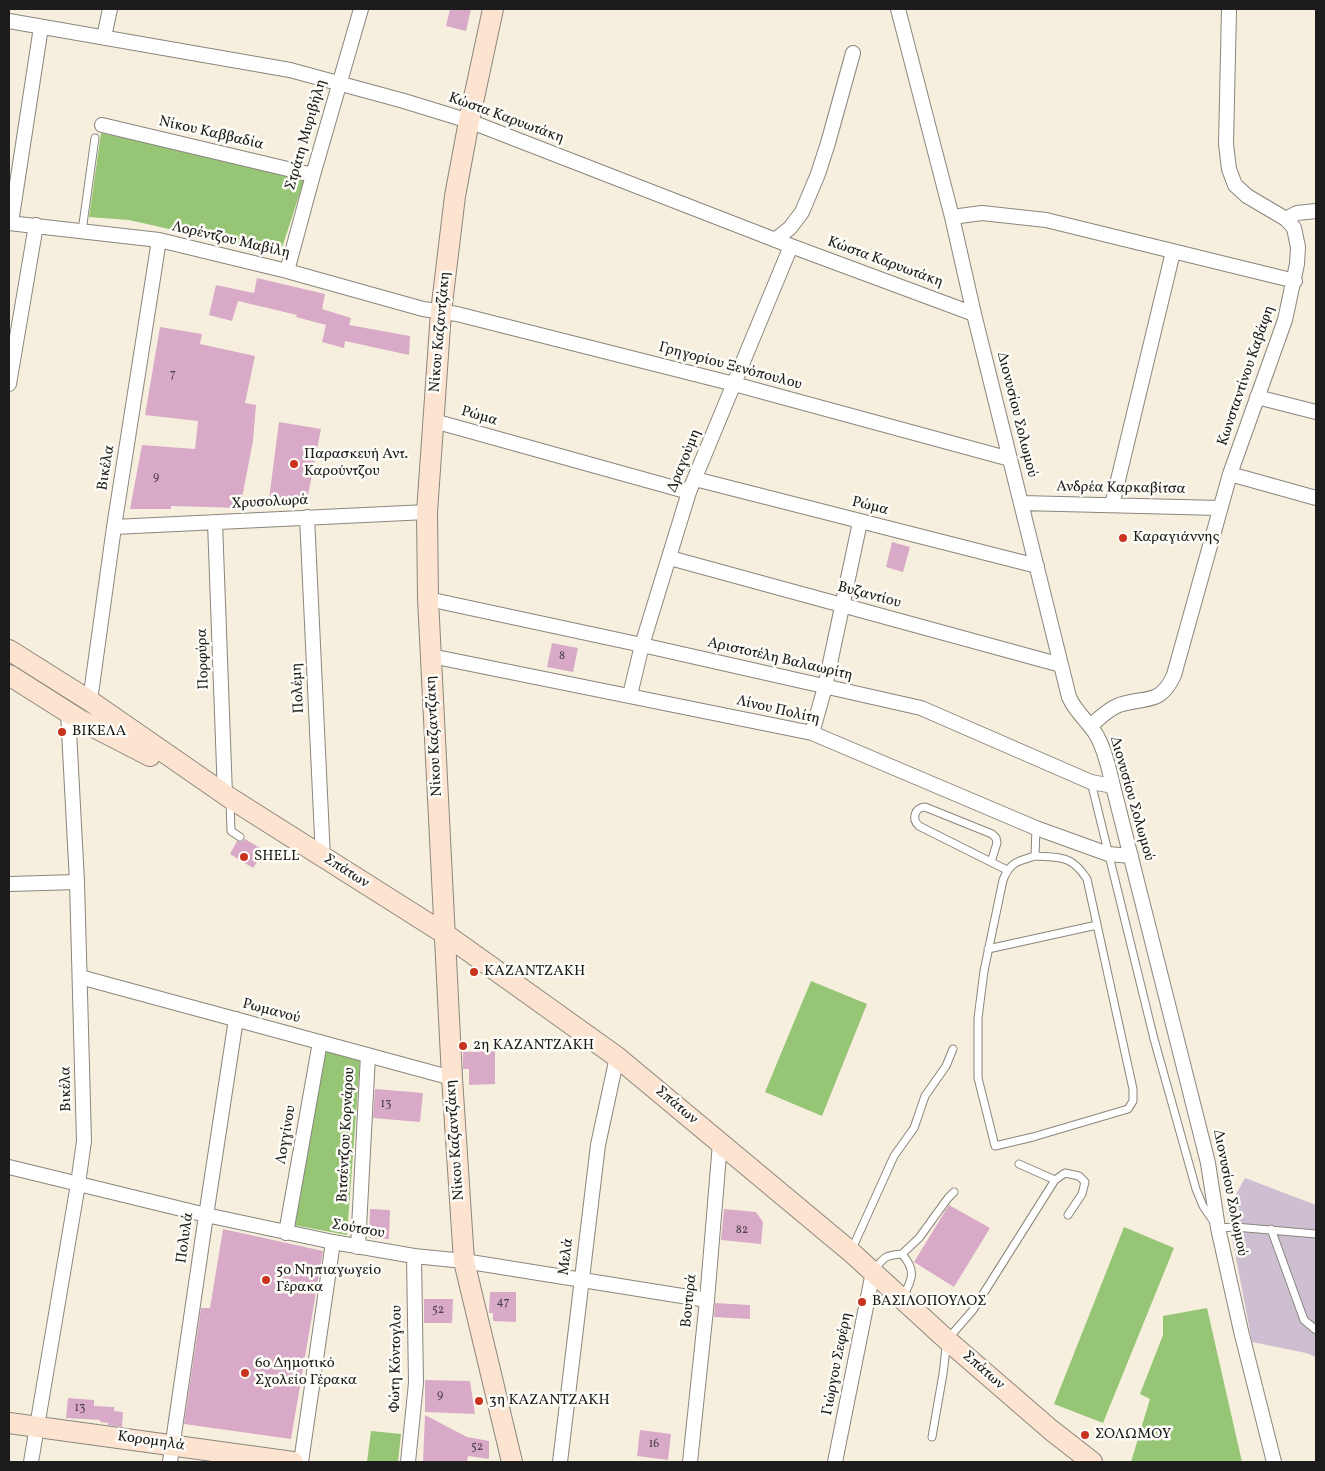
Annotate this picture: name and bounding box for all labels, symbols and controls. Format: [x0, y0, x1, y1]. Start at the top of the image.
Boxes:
street label: Στράτη Μυριβήλη [283, 77, 331, 193]
street label: Κώστα Καρυωτάκη [446, 90, 566, 148]
street label: Νίκου Καββαδία [157, 113, 265, 155]
street label: Λορέντζου Μαβίλη [170, 219, 292, 263]
street label: Κώστα Καρυωτάκη [825, 234, 945, 292]
street label: Νίκου Καζαντζάκη [427, 271, 455, 393]
street label: Κωνσταντίνου Καβάφη [1215, 303, 1279, 449]
street label: Γρηγορίου Ξενόπουλου [656, 339, 804, 395]
street label: Διονυσίου Σολωμού [992, 351, 1040, 479]
house number: 7 [170, 368, 176, 382]
street label: Ρώμα [459, 403, 499, 431]
street label: Δραγούμη [664, 427, 706, 495]
street label: Βικέλα [95, 444, 119, 492]
place label: Παρασκευή Αντ. Καρούντζου [304, 446, 408, 481]
marker: Παρασκευή Αντ. Καρούντζου [288, 458, 300, 470]
house number: 9 [153, 471, 159, 485]
street label: Ανδρέα Καρκαβίτσα [1056, 479, 1186, 499]
street label: Χρυσολωρά [231, 492, 309, 514]
street label: Ρώμα [850, 494, 890, 520]
place label: Καραγιάννης [1133, 529, 1220, 547]
marker: Καραγιάννης [1117, 532, 1129, 544]
street label: Βυζαντίου [835, 579, 903, 613]
street label: Πορφύρα [194, 628, 214, 690]
street label: Αριστοτέλη Βαλαωρίτη [706, 635, 854, 685]
house number: 8 [559, 650, 565, 664]
street label: Πολέμη [289, 662, 309, 714]
street label: Νίκου Καζαντζάκη [423, 675, 447, 797]
street label: Λίνου Πολίτη [734, 693, 822, 729]
place label: ΒΙΚΕΛΑ [72, 723, 126, 741]
marker: ΒΙΚΕΛΑ [56, 726, 68, 738]
street label: Διονυσίου Σολωμού [1105, 735, 1157, 863]
place label: SHELL [254, 848, 299, 866]
marker: SHELL [238, 851, 250, 863]
street label: Σπάτων [320, 851, 372, 893]
place label: ΚΑΖΑΝΤΖΑΚΗ [484, 963, 585, 981]
marker: ΚΑΖΑΝΤΖΑΚΗ [468, 966, 480, 978]
street label: Ρωμανού [240, 996, 302, 1028]
place label: 2η ΚΑΖΑΝΤΖΑΚΗ [473, 1037, 594, 1055]
marker: 2η ΚΑΖΑΝΤΖΑΚΗ [457, 1040, 469, 1052]
street label: Βικέλα [58, 1066, 76, 1112]
street label: Βιτσέντζου Κορνάρου [334, 1067, 360, 1203]
street label: Νίκου Καζαντζάκη [443, 1079, 469, 1201]
street label: Σπάτων [651, 1083, 701, 1129]
house number: 13 [381, 1098, 391, 1112]
street label: Λογγίνου [273, 1104, 301, 1166]
street label: Διονυσίου Σολωμού [1208, 1128, 1250, 1258]
street label: Πολυλά [174, 1211, 198, 1265]
street label: Σούτσου [330, 1216, 386, 1244]
house number: 82 [736, 1224, 748, 1238]
street label: Μελά [556, 1237, 578, 1277]
place label: 5ο Νηπιαγωγείο Γέρακα [276, 1262, 381, 1297]
street label: Βουτυρά [678, 1273, 702, 1329]
marker: 5ο Νηπιαγωγείο Γέρακα [260, 1274, 272, 1286]
place label: ΒΑΣΙΛΟΠΟΥΛΟΣ [872, 1293, 986, 1311]
house number: 47 [497, 1296, 509, 1310]
marker: ΒΑΣΙΛΟΠΟΥΛΟΣ [856, 1296, 868, 1308]
house number: 52 [432, 1304, 444, 1318]
street label: Φώτη Κόντογλου [387, 1305, 407, 1413]
street label: Γιώργου Σεφέρη [819, 1311, 857, 1417]
street label: Σπάτων [958, 1348, 1008, 1394]
place label: 6ο Δημοτικό Σχολείο Γέρακα [255, 1355, 357, 1390]
marker: 6ο Δημοτικό Σχολείο Γέρακα [239, 1367, 251, 1379]
house number: 9 [437, 1389, 443, 1403]
place label: 3η ΚΑΖΑΝΤΖΑΚΗ [489, 1392, 610, 1410]
marker: 3η ΚΑΖΑΝΤΖΑΚΗ [473, 1395, 485, 1407]
house number: 13 [75, 1402, 85, 1416]
place label: ΣΟΛΩΜΟΥ [1095, 1426, 1171, 1444]
street label: Κορομηλά [116, 1428, 186, 1456]
marker: ΣΟΛΩΜΟΥ [1079, 1429, 1091, 1441]
house number: 16 [649, 1438, 659, 1452]
house number: 52 [471, 1441, 483, 1455]

